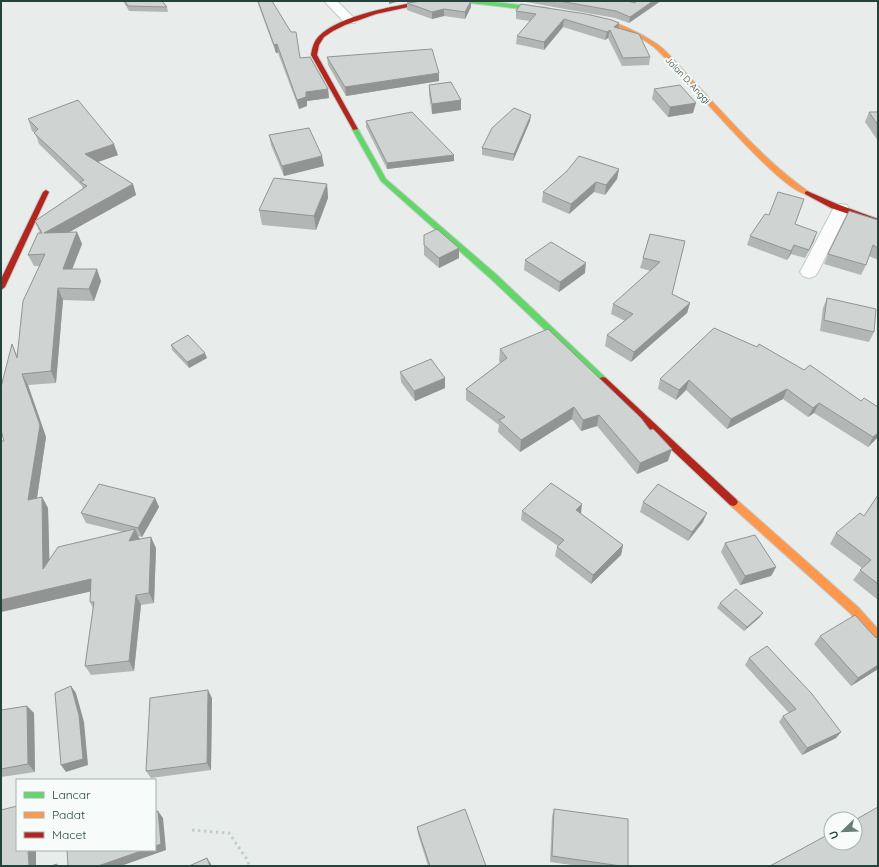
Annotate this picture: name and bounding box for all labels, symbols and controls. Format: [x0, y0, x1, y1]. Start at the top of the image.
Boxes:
street label: Jalan D. Anggi [663, 54, 713, 106]
legend [16, 779, 156, 851]
text: Lancar [52, 787, 91, 802]
text: Padat [52, 807, 85, 822]
north arrow [823, 811, 863, 851]
text: Macet [52, 827, 86, 842]
text: U [826, 829, 842, 841]

